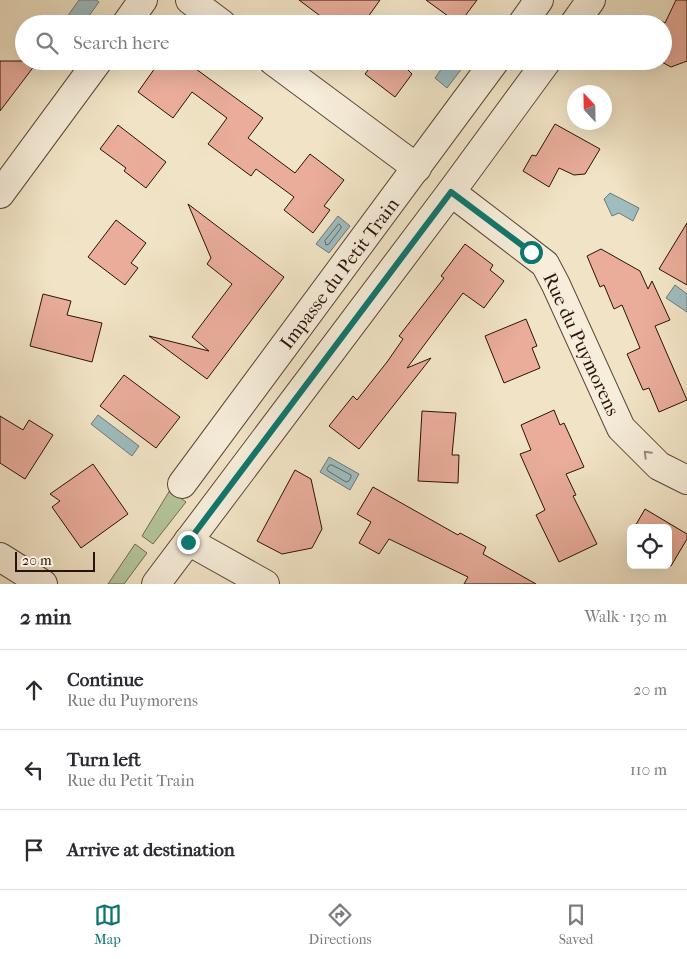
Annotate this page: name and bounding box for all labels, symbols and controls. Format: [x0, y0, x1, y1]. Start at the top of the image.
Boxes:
search box [15, 15, 672, 70]
icon: search [33, 29, 61, 57]
text: Search here [73, 32, 169, 54]
north arrow [567, 85, 612, 130]
street label: Impasse du Petit Train [276, 194, 404, 353]
route start [520, 241, 543, 264]
street label: Rue du Puymorens [538, 269, 624, 419]
one-way arrow [643, 451, 652, 460]
map controls [627, 524, 672, 569]
button: locate [627, 524, 672, 569]
route end [177, 531, 200, 554]
scale bar [15, 549, 95, 572]
text: 20 m [22, 552, 52, 569]
text: 2 min [20, 605, 71, 629]
text: Walk · 130 m [584, 607, 667, 626]
text: Continue [67, 669, 143, 691]
icon: ahead [20, 676, 48, 704]
text: 20 m [633, 680, 667, 699]
text: Rue du Puymorens [67, 691, 198, 710]
text: Turn left [67, 749, 141, 771]
icon: left [20, 756, 48, 784]
text: 110 m [630, 760, 667, 779]
text: Rue du Petit Train [67, 771, 194, 790]
icon: arrive [20, 836, 48, 864]
text: Arrive at destination [67, 839, 235, 861]
tab: Map [94, 901, 122, 948]
tab: Directions [309, 901, 372, 948]
tab: Saved [559, 901, 593, 948]

